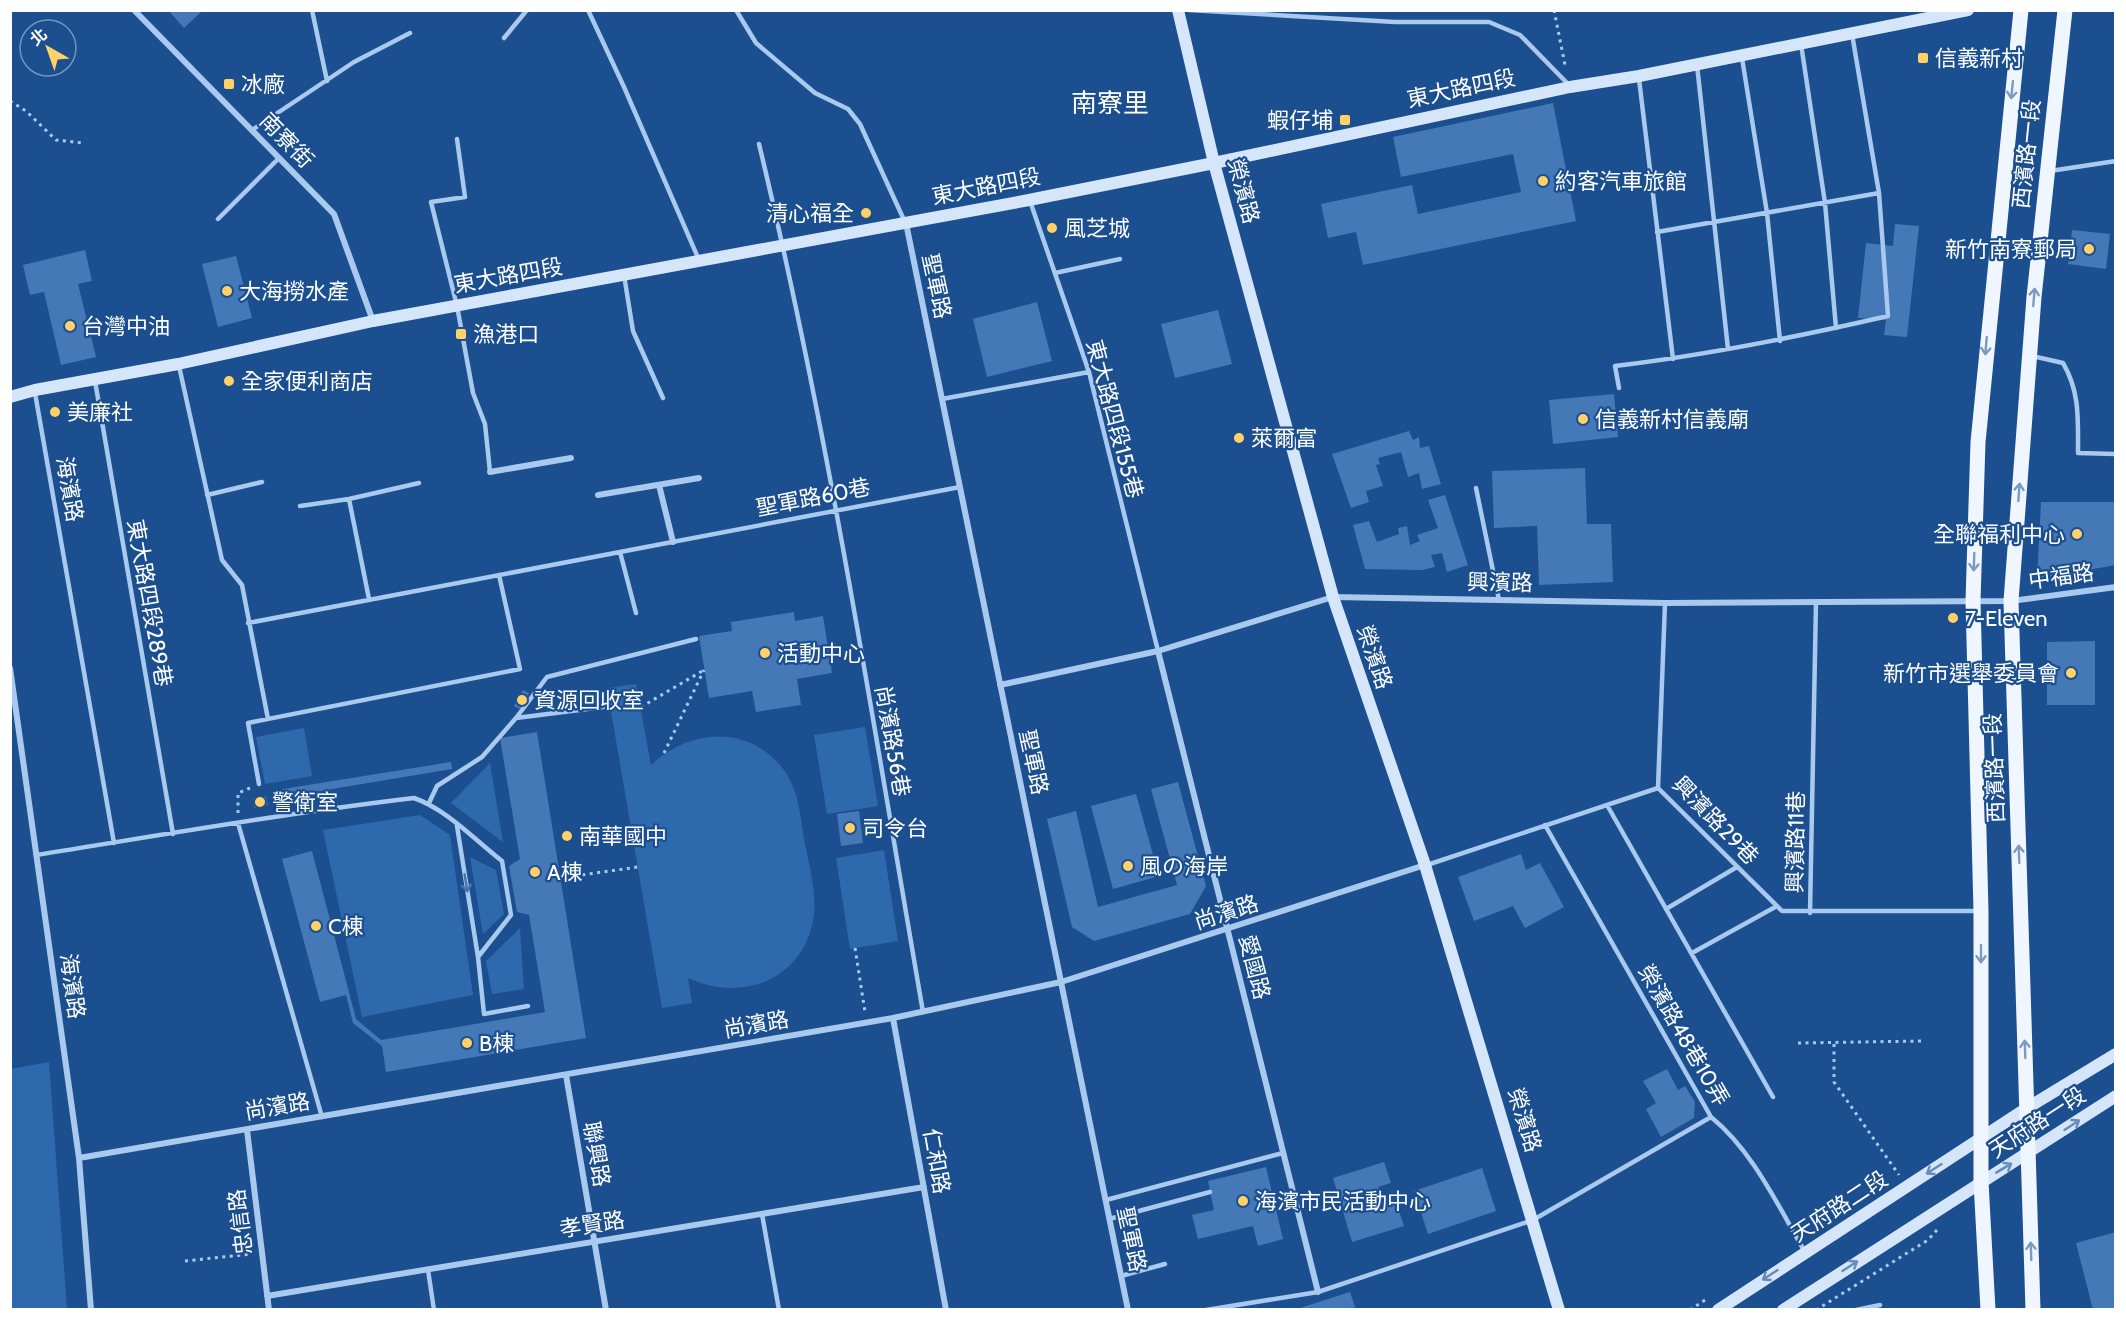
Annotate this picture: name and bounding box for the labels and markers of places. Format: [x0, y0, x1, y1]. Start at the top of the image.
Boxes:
place label: 信義新村 [1935, 45, 2023, 72]
marker: 信義新村 [1916, 51, 1930, 65]
place label: 冰廠 [241, 71, 285, 98]
marker: 冰廠 [222, 77, 236, 91]
place label: 蝦仔埔 [1267, 107, 1333, 134]
marker: 蝦仔埔 [1338, 113, 1352, 127]
place label: 約客汽車旅館 [1555, 168, 1687, 195]
marker: 約客汽車旅館 [1536, 174, 1550, 188]
place label: 清心福全 [766, 200, 854, 227]
marker: 清心福全 [859, 206, 873, 220]
place label: 風芝城 [1064, 215, 1130, 242]
marker: 風芝城 [1045, 221, 1059, 235]
place label: 新竹南寮郵局 [1945, 236, 2077, 263]
marker: 新竹南寮郵局 [2082, 242, 2096, 256]
place label: 大海撈水產 [239, 278, 349, 305]
marker: 大海撈水產 [220, 284, 234, 298]
place label: 台灣中油 [82, 313, 170, 340]
marker: 台灣中油 [63, 319, 77, 333]
place label: 漁港口 [473, 321, 539, 348]
marker: 漁港口 [454, 327, 468, 341]
place label: 全家便利商店 [241, 368, 373, 395]
marker: 全家便利商店 [222, 374, 236, 388]
place label: 美廉社 [67, 399, 133, 426]
marker: 美廉社 [48, 405, 62, 419]
place label: 信義新村信義廟 [1595, 406, 1749, 433]
marker: 信義新村信義廟 [1576, 412, 1590, 426]
place label: 萊爾富 [1251, 425, 1317, 452]
marker: 萊爾富 [1232, 431, 1246, 445]
place label: 全聯福利中心 [1933, 521, 2065, 548]
marker: 全聯福利中心 [2070, 527, 2084, 541]
place label: 7-Eleven [1965, 605, 2048, 632]
marker: 7-Eleven [1946, 611, 1960, 625]
place label: 活動中心 [777, 640, 865, 667]
marker: 活動中心 [758, 646, 772, 660]
place label: 新竹市選舉委員會 [1883, 660, 2059, 687]
marker: 新竹市選舉委員會 [2064, 666, 2078, 680]
place label: 資源回收室 [534, 687, 644, 714]
marker: 資源回收室 [515, 693, 529, 707]
place label: 警衛室 [272, 789, 338, 816]
marker: 警衛室 [253, 795, 267, 809]
place label: 司令台 [862, 815, 928, 842]
marker: 司令台 [843, 821, 857, 835]
place label: 南華國中 [579, 823, 667, 850]
marker: 南華國中 [560, 829, 574, 843]
place label: 風の海岸 [1140, 853, 1228, 880]
place label: A棟 [547, 859, 583, 886]
marker: 風の海岸 [1121, 859, 1135, 873]
marker: A棟 [528, 865, 542, 879]
place label: C棟 [328, 913, 364, 940]
marker: C棟 [309, 919, 323, 933]
place label: B棟 [479, 1030, 514, 1057]
marker: B棟 [460, 1036, 474, 1050]
place label: 海濱市民活動中心 [1255, 1188, 1431, 1215]
marker: 海濱市民活動中心 [1236, 1194, 1250, 1208]

